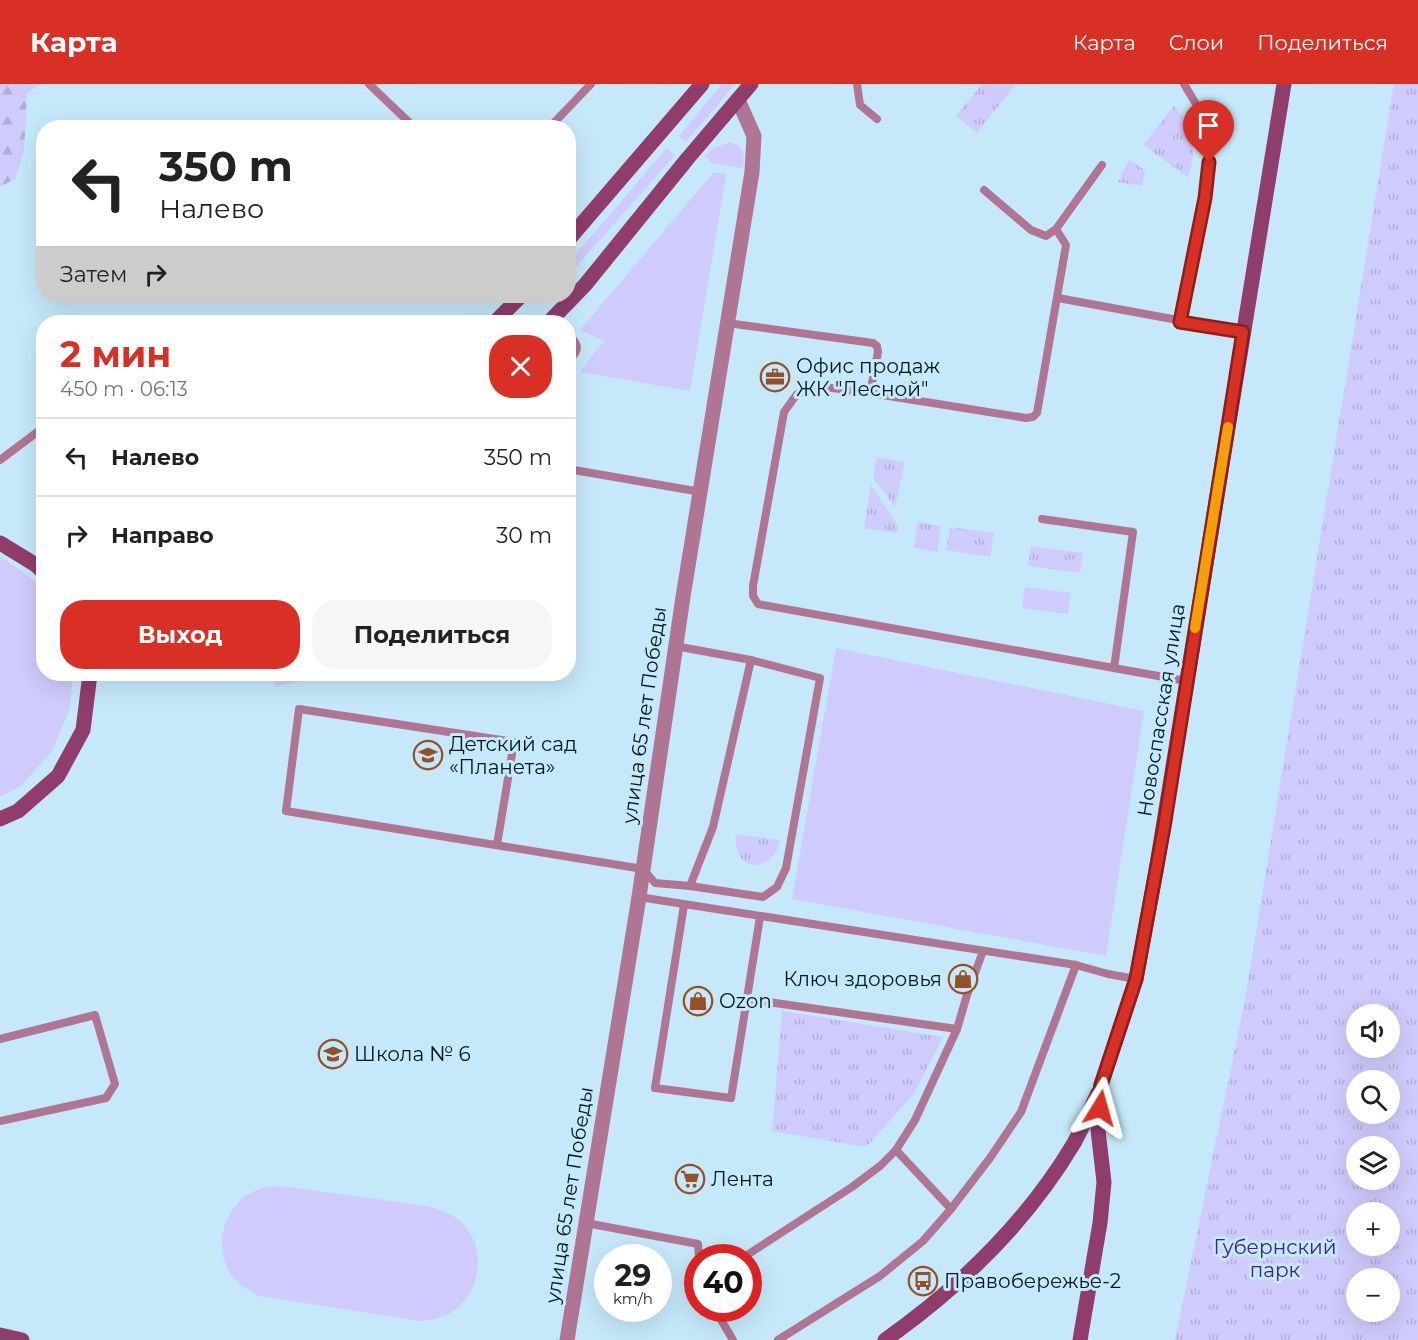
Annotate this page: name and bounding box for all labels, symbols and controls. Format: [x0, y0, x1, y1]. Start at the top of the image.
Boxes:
text: Карта [30, 25, 118, 59]
text: Карта [1073, 30, 1136, 55]
text: Слои [1169, 30, 1224, 55]
text: Поделиться [1257, 30, 1388, 55]
pin [1183, 100, 1234, 162]
icon: arrive [1192, 109, 1225, 142]
text: 350 m [159, 140, 293, 192]
icon: left [60, 144, 138, 222]
text: Налево [159, 192, 264, 225]
icon: right [139, 258, 172, 291]
text: Затем [60, 261, 127, 288]
text: 2 мин [60, 332, 171, 376]
button: close [489, 335, 552, 398]
place label: Офис продаж ЖК "Лесной" [796, 354, 941, 401]
office icon: Офис продаж ЖК "Лесной" [759, 361, 791, 393]
text: 450 m · 06:13 [60, 377, 188, 401]
icon: left [60, 441, 93, 474]
text: Налево [111, 444, 199, 471]
text: 350 m [484, 444, 552, 471]
icon: right [60, 519, 93, 552]
text: Направо [111, 522, 214, 549]
text: 30 m [496, 522, 552, 549]
button: Выход [60, 600, 300, 669]
button: Поделиться [312, 600, 552, 669]
street label: Новоспасская улица [1132, 602, 1190, 818]
street label: улица 65 лет Победы [617, 605, 671, 826]
place label: Детский сад «Планета» [449, 732, 577, 779]
school or university icon: Детский сад «Планета» [412, 739, 444, 771]
shop icon: Ключ здоровья [947, 963, 979, 995]
place label: Ключ здоровья [783, 967, 942, 991]
shop icon: Ozon [682, 985, 714, 1017]
place label: Ozon [719, 989, 772, 1013]
map controls [1346, 1004, 1400, 1322]
button: sound [1346, 1004, 1400, 1058]
school or university icon: Школа № 6 [317, 1038, 349, 1070]
place label: Школа № 6 [354, 1042, 471, 1066]
button: search [1346, 1070, 1400, 1124]
position arrow [1068, 1076, 1132, 1140]
street label: улица 65 лет Победы [540, 1085, 598, 1306]
button: layers [1346, 1136, 1400, 1190]
supermarket icon: Лента [674, 1163, 706, 1195]
place label: Лента [711, 1167, 774, 1191]
button: + [1346, 1202, 1400, 1256]
park label: Губернский парк [1213, 1235, 1337, 1282]
speed limit sign: 40 [684, 1244, 762, 1322]
text: 29 [615, 1257, 651, 1294]
bus stop icon: Правобережье-2 [907, 1265, 939, 1297]
button: − [1346, 1268, 1400, 1322]
place label: Правобережье-2 [944, 1269, 1121, 1293]
text: km/h [613, 1289, 653, 1308]

